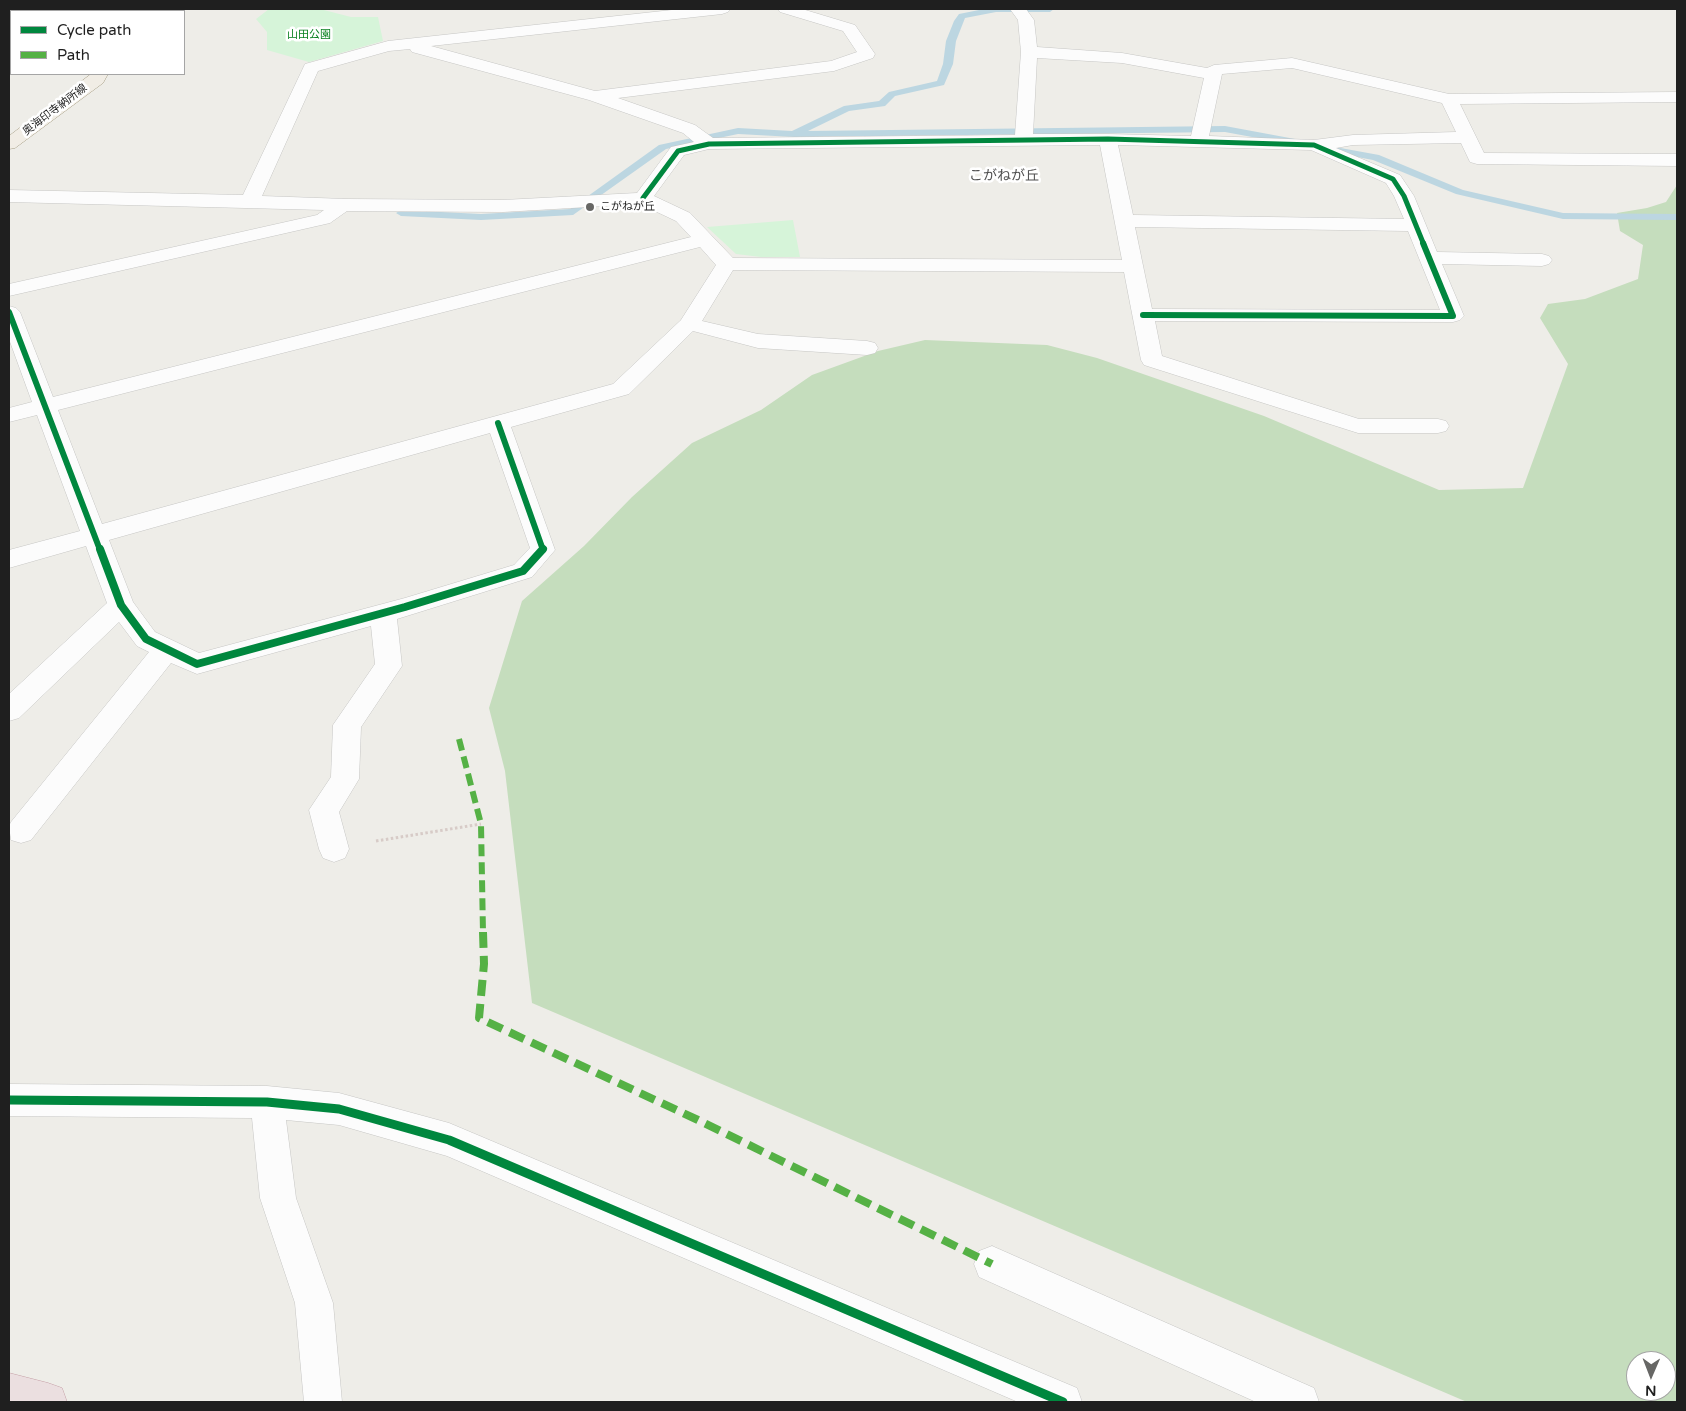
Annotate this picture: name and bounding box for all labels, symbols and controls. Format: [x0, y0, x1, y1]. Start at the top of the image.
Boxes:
legend [10, 10, 185, 75]
text: Cycle path [57, 21, 131, 39]
park label: 山田公園 [287, 28, 331, 42]
text: Path [57, 46, 90, 64]
street label: 奥海印寺納所線 [20, 82, 90, 138]
district label: こがねが丘 [969, 168, 1039, 184]
place label: こがねが丘 [600, 200, 655, 214]
marker: こがねが丘 [584, 201, 596, 213]
north arrow [1626, 1351, 1676, 1401]
text: N [1645, 1382, 1657, 1399]

